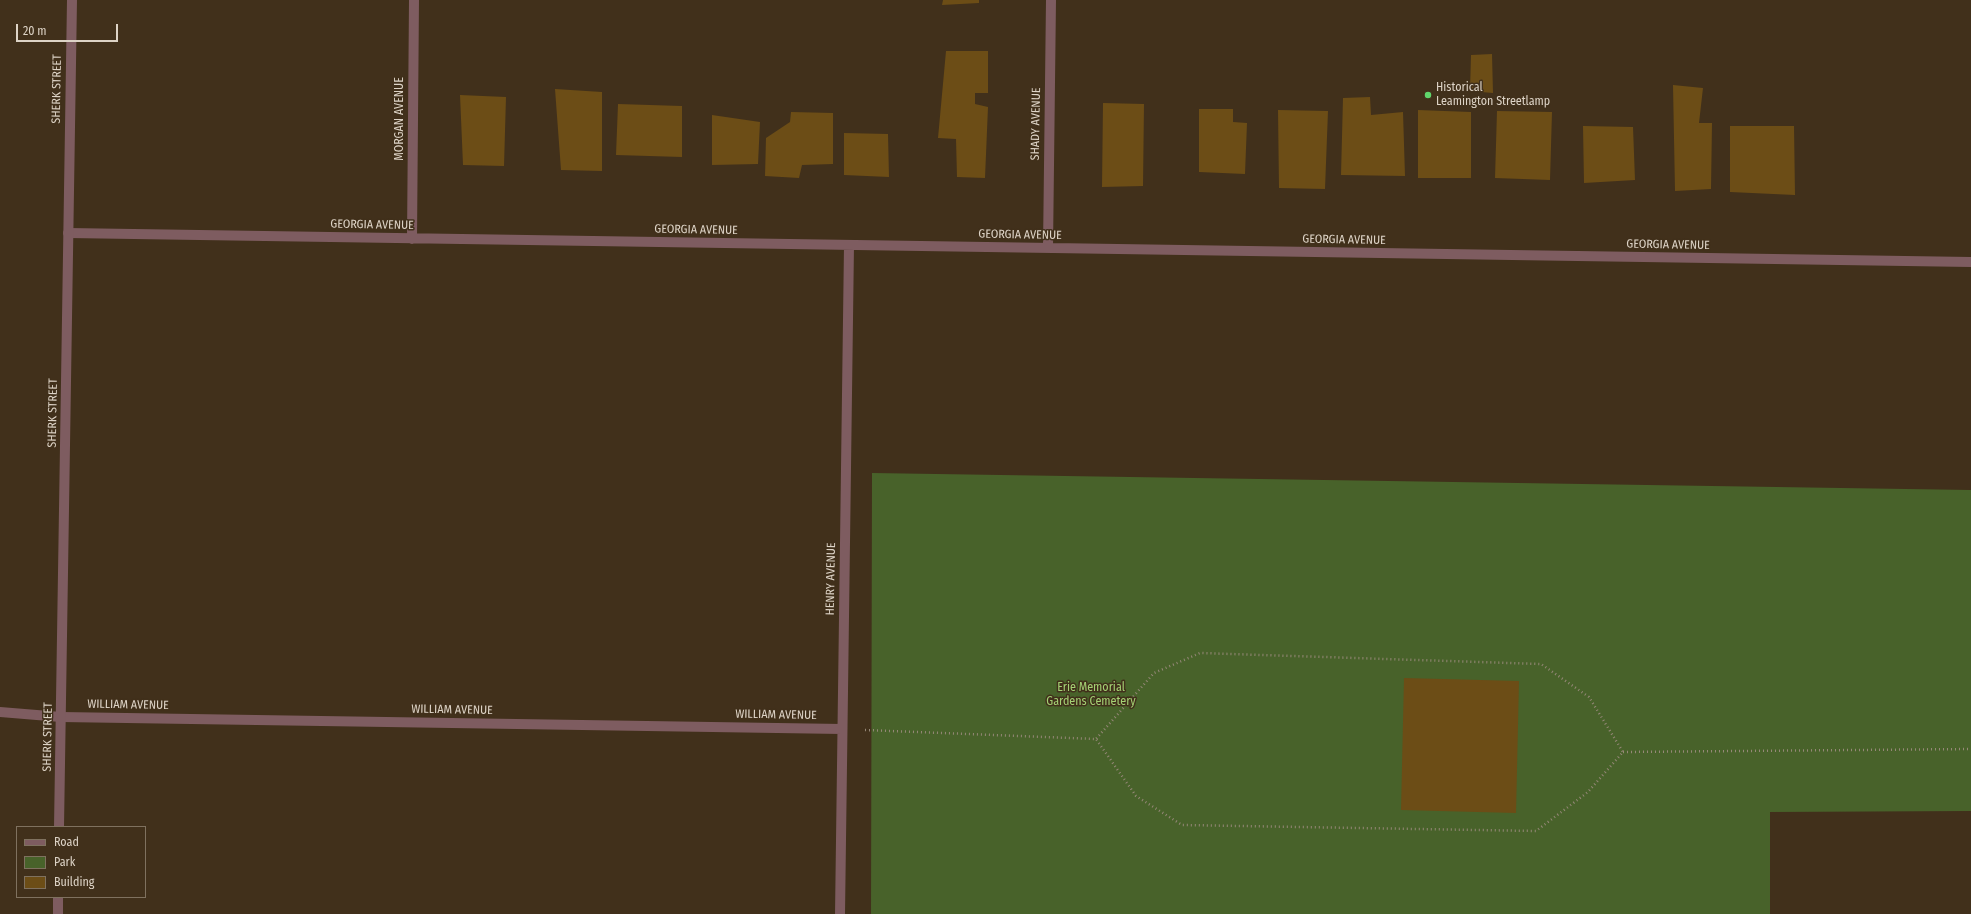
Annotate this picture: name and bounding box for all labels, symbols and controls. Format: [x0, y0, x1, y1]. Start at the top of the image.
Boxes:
scale bar [18, 16, 120, 42]
text: 20 m [23, 24, 47, 38]
street label: SHERK STREET [49, 54, 65, 124]
street label: MORGAN AVENUE [393, 77, 407, 161]
place label: Historical Leamington Streetlamp [1436, 81, 1550, 109]
street label: SHADY AVENUE [1028, 87, 1044, 161]
marker: Historical Leamington Streetlamp [1423, 90, 1433, 100]
street label: GEORGIA AVENUE [330, 217, 414, 233]
street label: GEORGIA AVENUE [654, 222, 738, 238]
street label: GEORGIA AVENUE [978, 227, 1062, 243]
street label: GEORGIA AVENUE [1302, 232, 1386, 248]
street label: GEORGIA AVENUE [1626, 237, 1710, 253]
street label: SHERK STREET [45, 378, 61, 448]
street label: HENRY AVENUE [823, 542, 839, 616]
park label: Erie Memorial Gardens Cemetery [1046, 681, 1136, 709]
street label: WILLIAM AVENUE [87, 697, 169, 713]
street label: SHERK STREET [40, 702, 56, 772]
street label: WILLIAM AVENUE [411, 702, 493, 718]
street label: WILLIAM AVENUE [735, 707, 817, 723]
legend [16, 826, 146, 898]
text: Road [54, 835, 79, 849]
text: Park [54, 855, 75, 869]
text: Building [54, 875, 94, 889]

